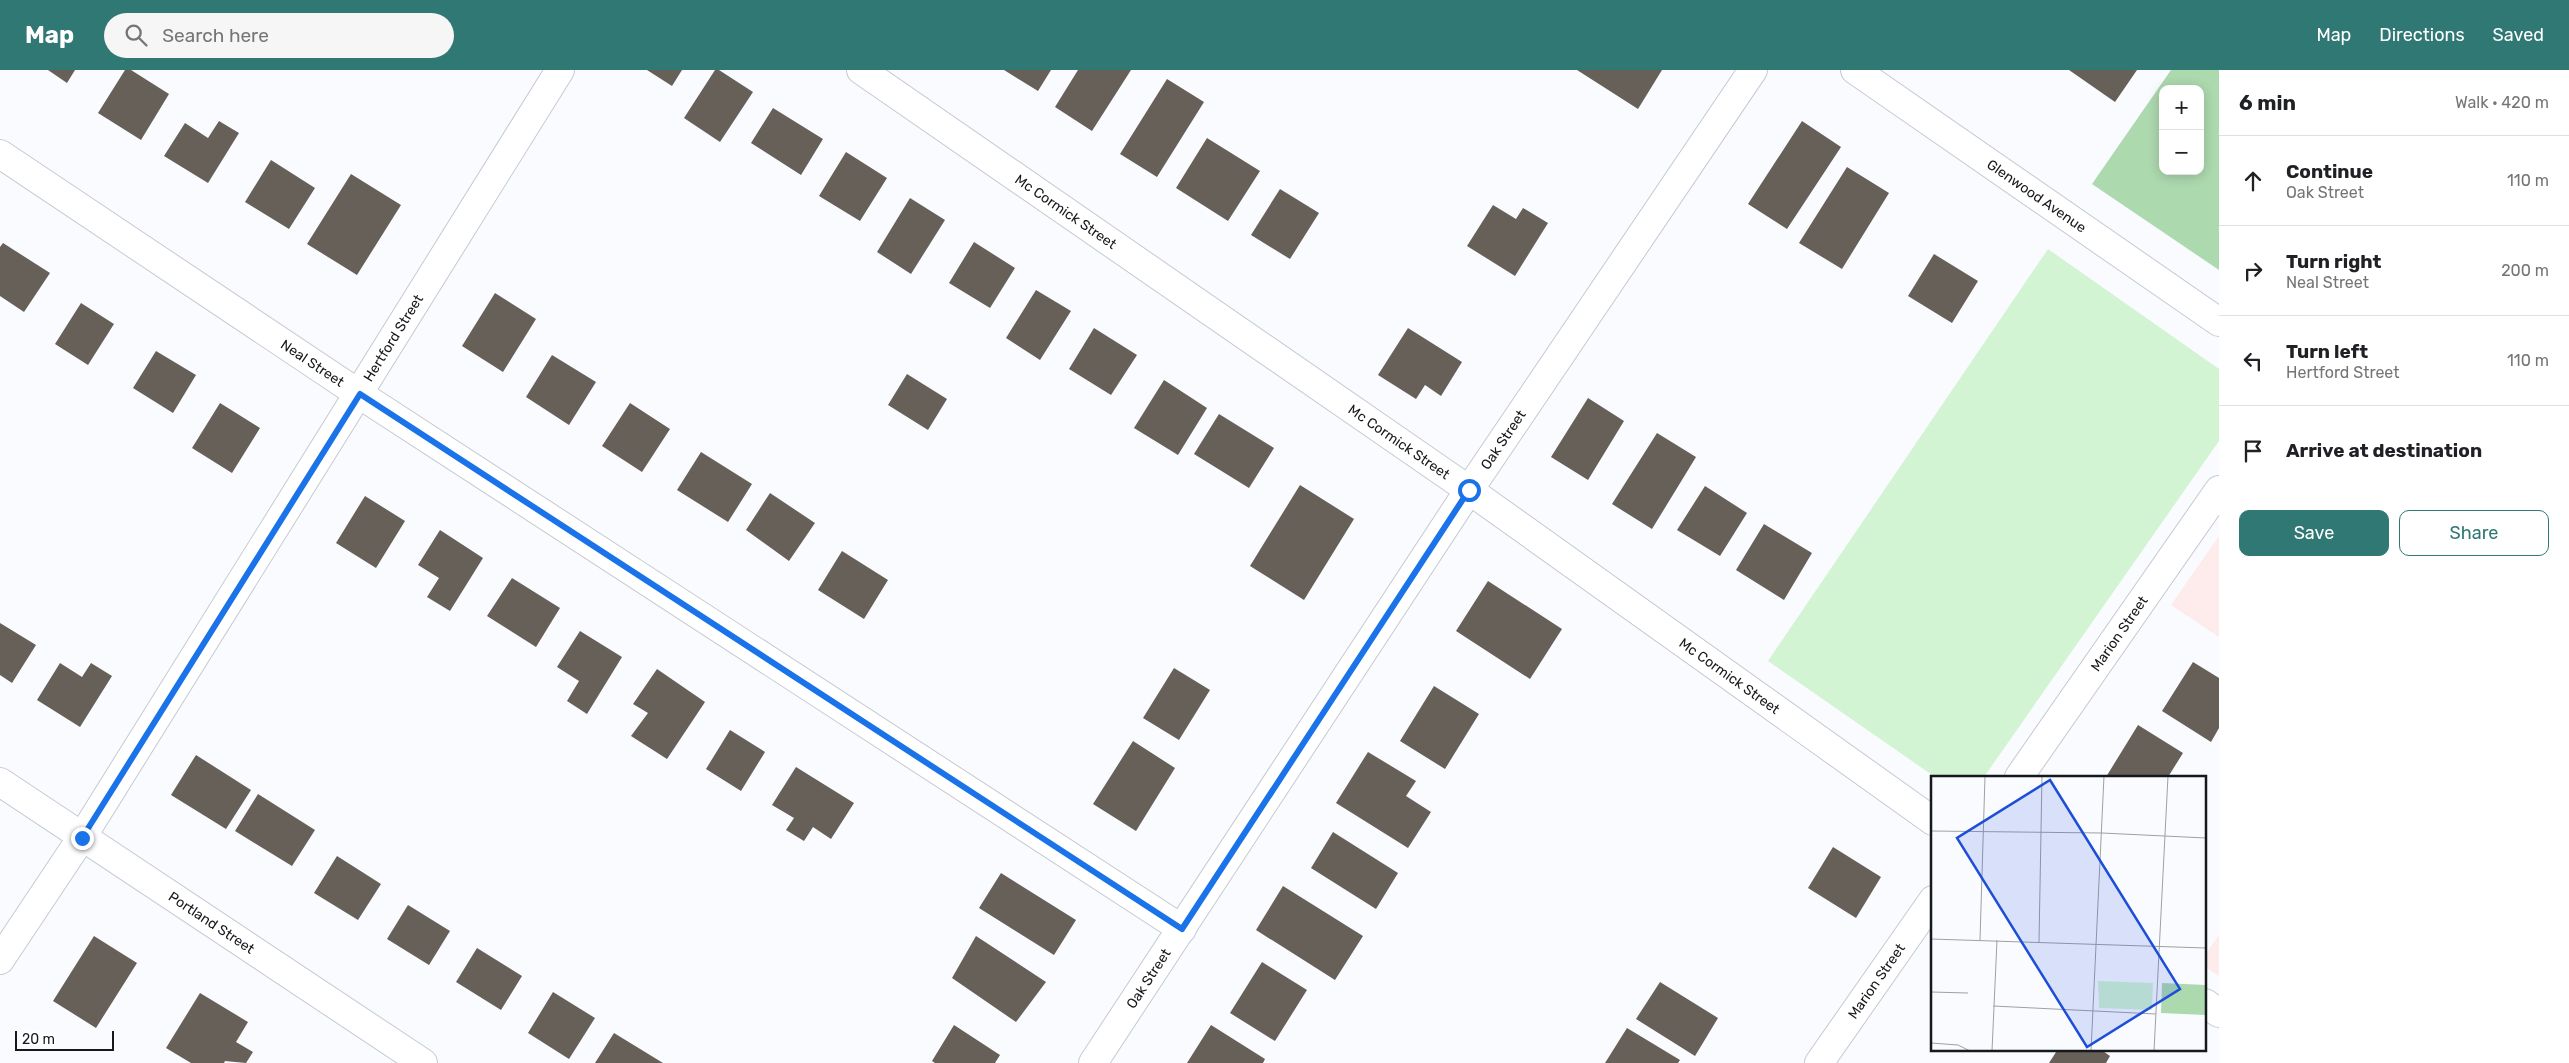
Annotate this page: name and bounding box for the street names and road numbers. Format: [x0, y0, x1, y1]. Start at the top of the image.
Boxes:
street label: Glenwood Avenue [1984, 156, 2090, 236]
street label: Mc Cormick Street [1012, 171, 1120, 253]
street label: Hertford Street [360, 291, 427, 385]
street label: Neal Street [278, 336, 348, 391]
street label: Mc Cormick Street [1345, 401, 1454, 483]
street label: Oak Street [1477, 406, 1529, 473]
street label: Marion Street [2087, 592, 2151, 674]
street label: Mc Cormick Street [1676, 634, 1784, 718]
street label: Portland Street [165, 888, 258, 957]
street label: Marion Street [1844, 940, 1909, 1022]
street label: Oak Street [1123, 945, 1175, 1012]

